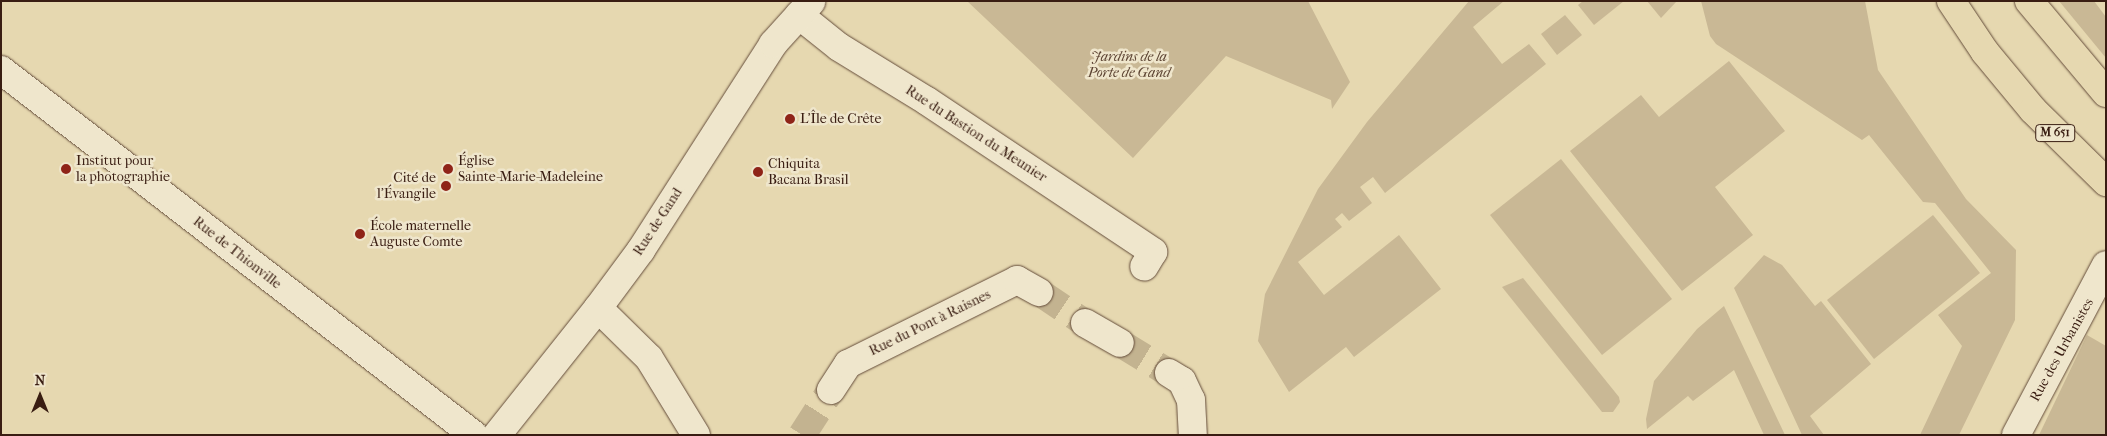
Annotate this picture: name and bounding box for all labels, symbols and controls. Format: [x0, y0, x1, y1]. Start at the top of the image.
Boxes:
park label: Jardins de la Porte de Gand [1088, 49, 1170, 82]
street label: Rue du Bastion du Meunier [902, 82, 1050, 186]
place label: L'Île de Crête [800, 111, 881, 127]
marker: L'Île de Crête [784, 113, 796, 125]
road number: M 651 [2035, 124, 2075, 142]
place label: Institut pour la photographie [76, 153, 170, 186]
place label: Église Sainte-Marie-Madeleine [458, 153, 603, 186]
place label: Chiquita Bacana Brasil [768, 156, 849, 188]
marker: Institut pour la photographie [60, 163, 72, 175]
marker: Église Sainte-Marie-Madeleine [442, 163, 454, 175]
marker: Chiquita Bacana Brasil [752, 166, 764, 178]
place label: Cité de l'Évangile [377, 170, 436, 202]
marker: Cité de l'Évangile [440, 180, 452, 192]
street label: Rue de Gand [630, 185, 686, 259]
street label: Rue de Thionville [189, 213, 285, 293]
place label: École maternelle Auguste Comte [370, 218, 471, 250]
marker: École maternelle Auguste Comte [354, 228, 366, 240]
street label: Rue du Pont à Raisnes [866, 286, 994, 360]
street label: Rue des Urbanistes [2027, 295, 2097, 405]
north arrow [15, 371, 65, 421]
text: N [35, 372, 45, 389]

